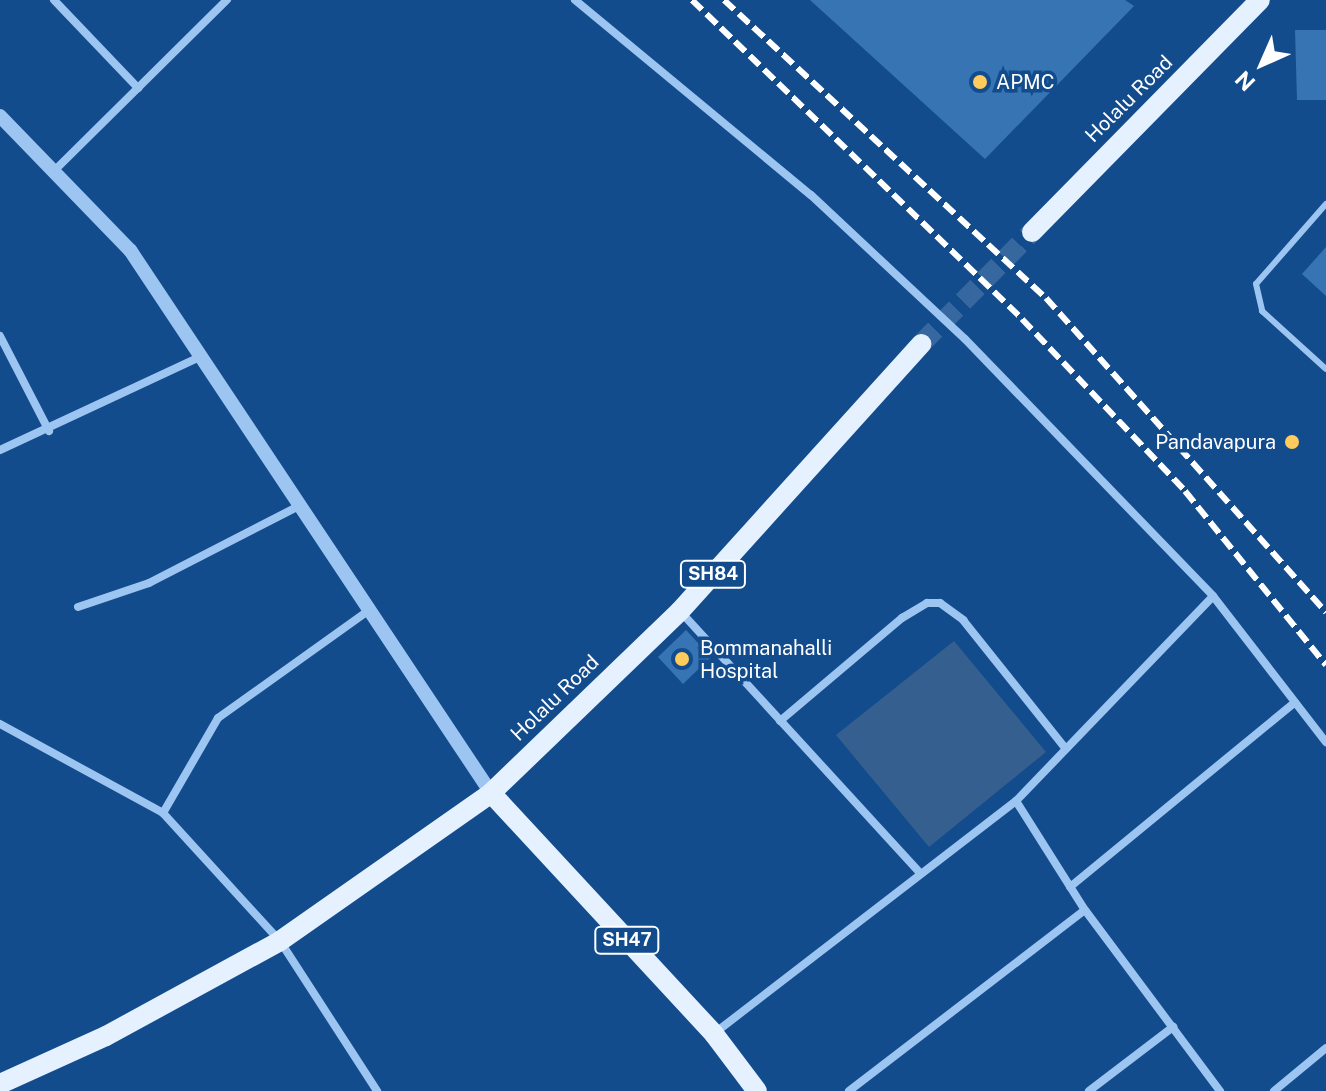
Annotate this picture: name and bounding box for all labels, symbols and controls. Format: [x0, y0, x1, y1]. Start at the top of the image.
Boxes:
north arrow [1222, 24, 1302, 104]
street label: Holalu Road [1081, 51, 1177, 147]
text: N [1230, 66, 1260, 96]
place label: APMC [996, 70, 1054, 94]
marker: APMC [971, 73, 989, 91]
place label: Pandavapura [1155, 430, 1276, 454]
marker: Pandavapura [1283, 433, 1301, 451]
road number: SH84 [679, 560, 747, 588]
place label: Bommanahalli Hospital [700, 636, 832, 683]
marker: Bommanahalli Hospital [671, 648, 693, 670]
street label: Holalu Road [506, 650, 604, 746]
road number: SH47 [593, 926, 661, 954]

